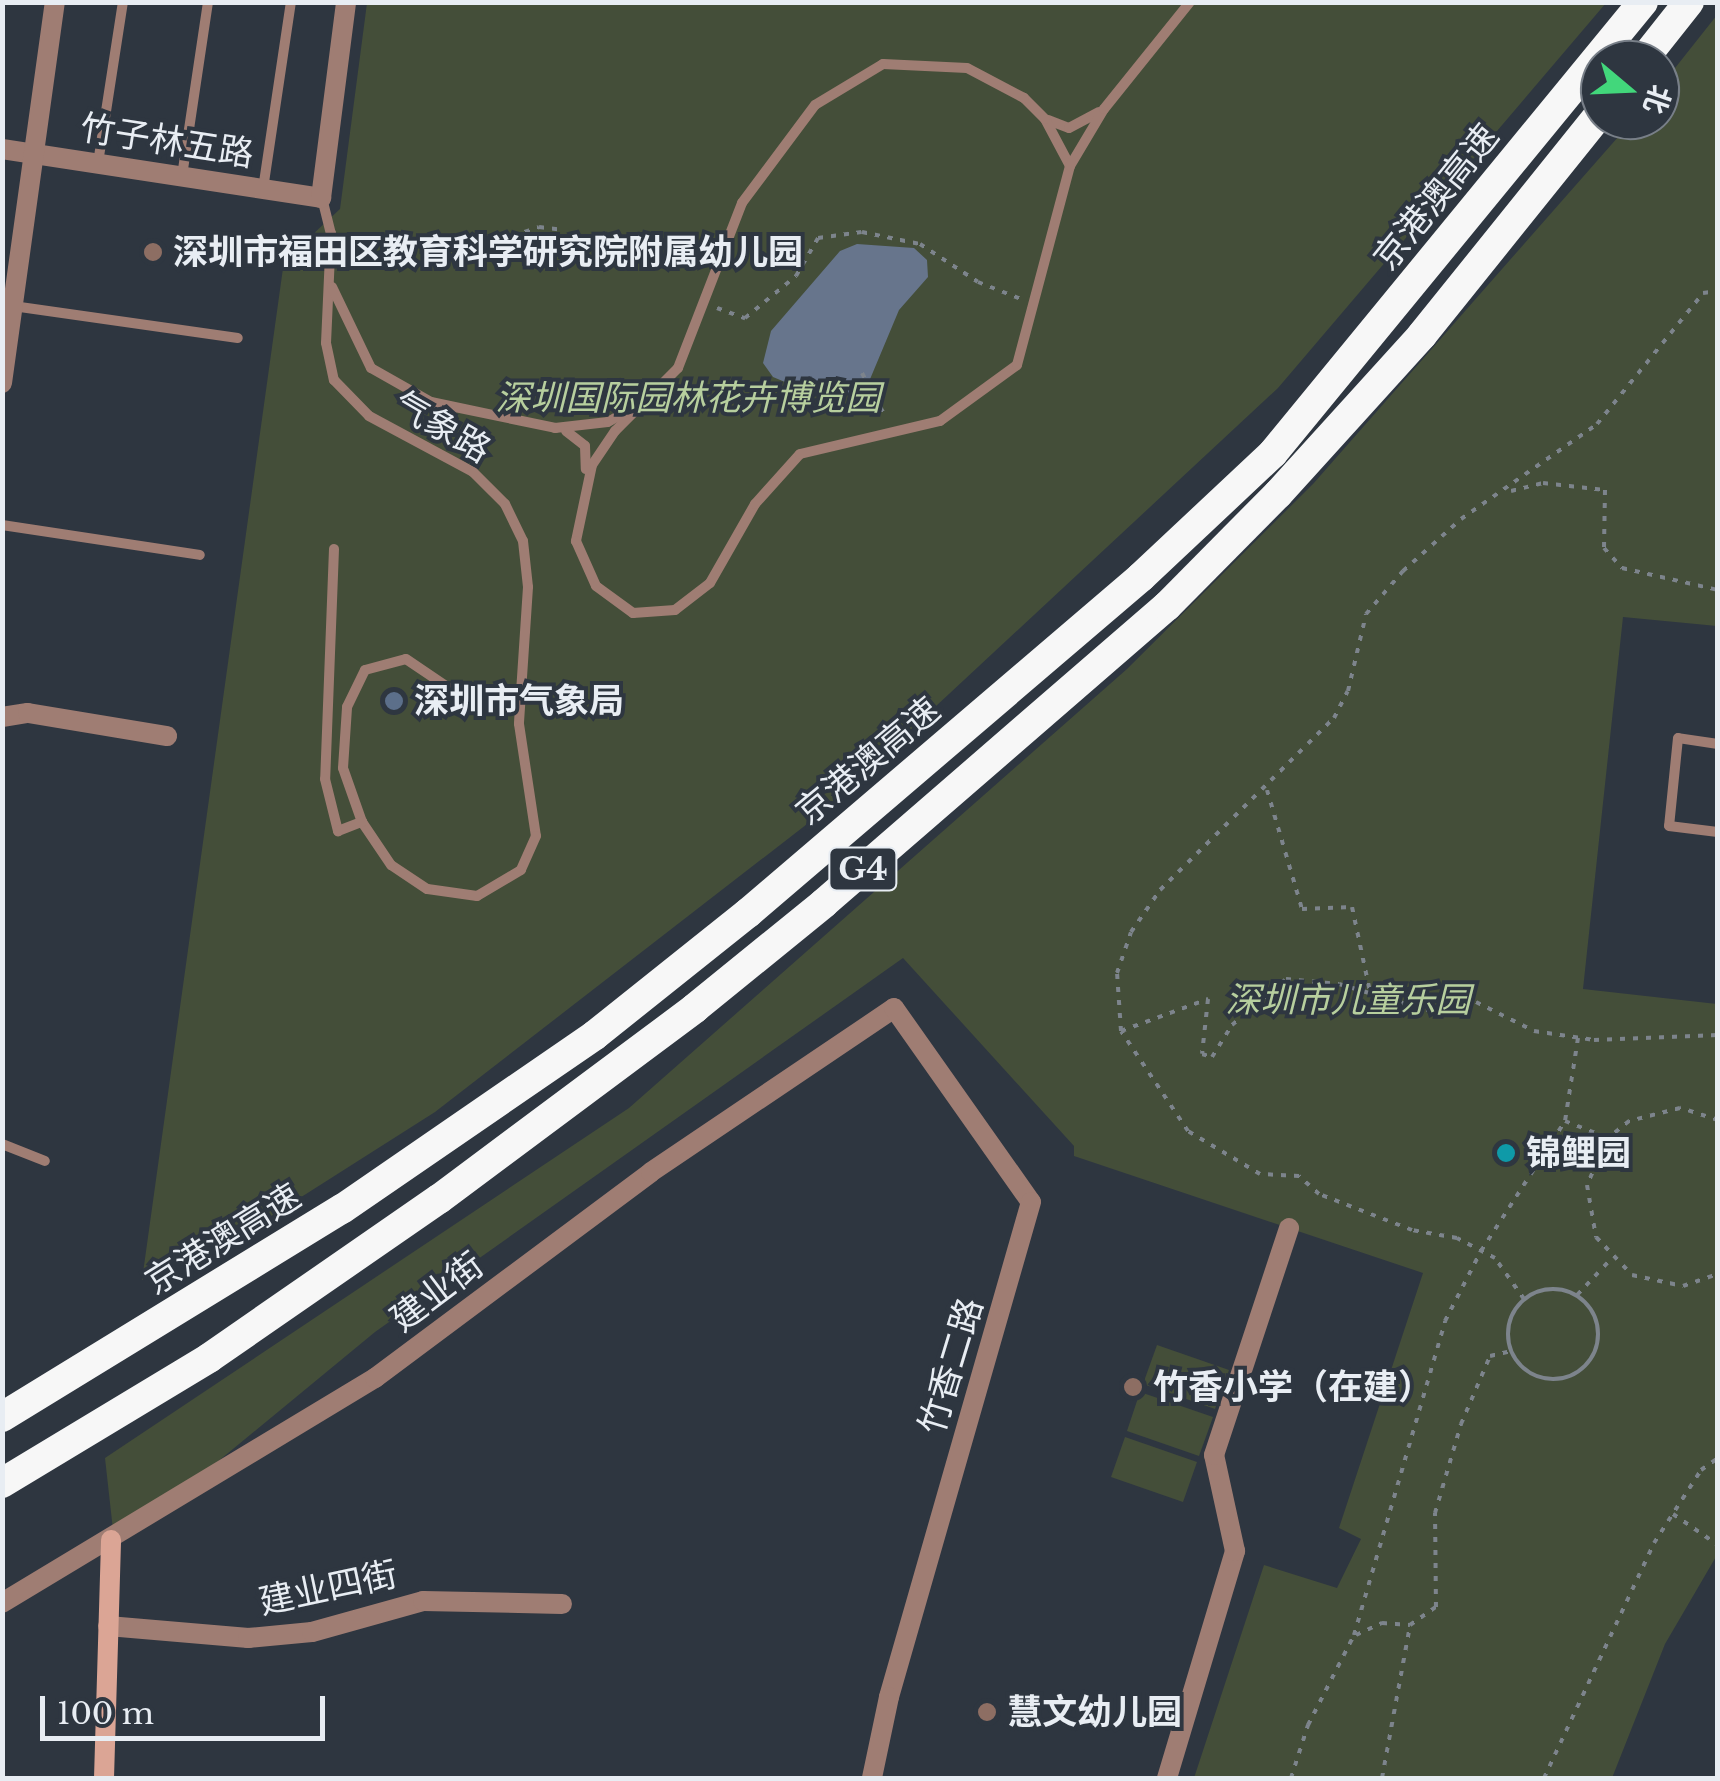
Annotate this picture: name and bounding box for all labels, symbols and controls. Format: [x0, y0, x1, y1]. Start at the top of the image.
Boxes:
north arrow [1580, 40, 1680, 140]
text: 北 [1636, 80, 1678, 118]
street label: 竹子林五路 [77, 107, 257, 175]
street label: 京港澳高速 [1365, 116, 1507, 278]
place label: 深圳市福田区教育科学研究院附属幼儿园 [173, 231, 803, 273]
marker: 深圳市福田区教育科学研究院附属幼儿园 [142, 241, 164, 263]
park label: 深圳国际园林花卉博览园 [496, 377, 880, 419]
street label: 气象路 [386, 383, 498, 471]
place label: 深圳市气象局 [414, 680, 624, 722]
street label: 京港澳高速 [787, 689, 949, 833]
marker: 深圳市气象局 [383, 690, 405, 712]
road number: G4 [828, 842, 898, 896]
park label: 深圳市儿童乐园 [1226, 979, 1470, 1021]
place label: 锦鲤园 [1526, 1132, 1631, 1174]
marker: 锦鲤园 [1495, 1142, 1517, 1164]
street label: 京港澳高速 [138, 1175, 308, 1303]
street label: 建业街 [382, 1244, 492, 1340]
street label: 竹香二路 [910, 1293, 992, 1439]
place label: 竹香小学（在建） [1153, 1366, 1433, 1408]
marker: 竹香小学（在建） [1122, 1376, 1144, 1398]
street label: 建业四街 [255, 1553, 401, 1623]
scale bar [45, 1676, 330, 1738]
place label: 慧文幼儿园 [1007, 1691, 1182, 1733]
text: 100 m [57, 1695, 154, 1732]
marker: 慧文幼儿园 [976, 1701, 998, 1723]

